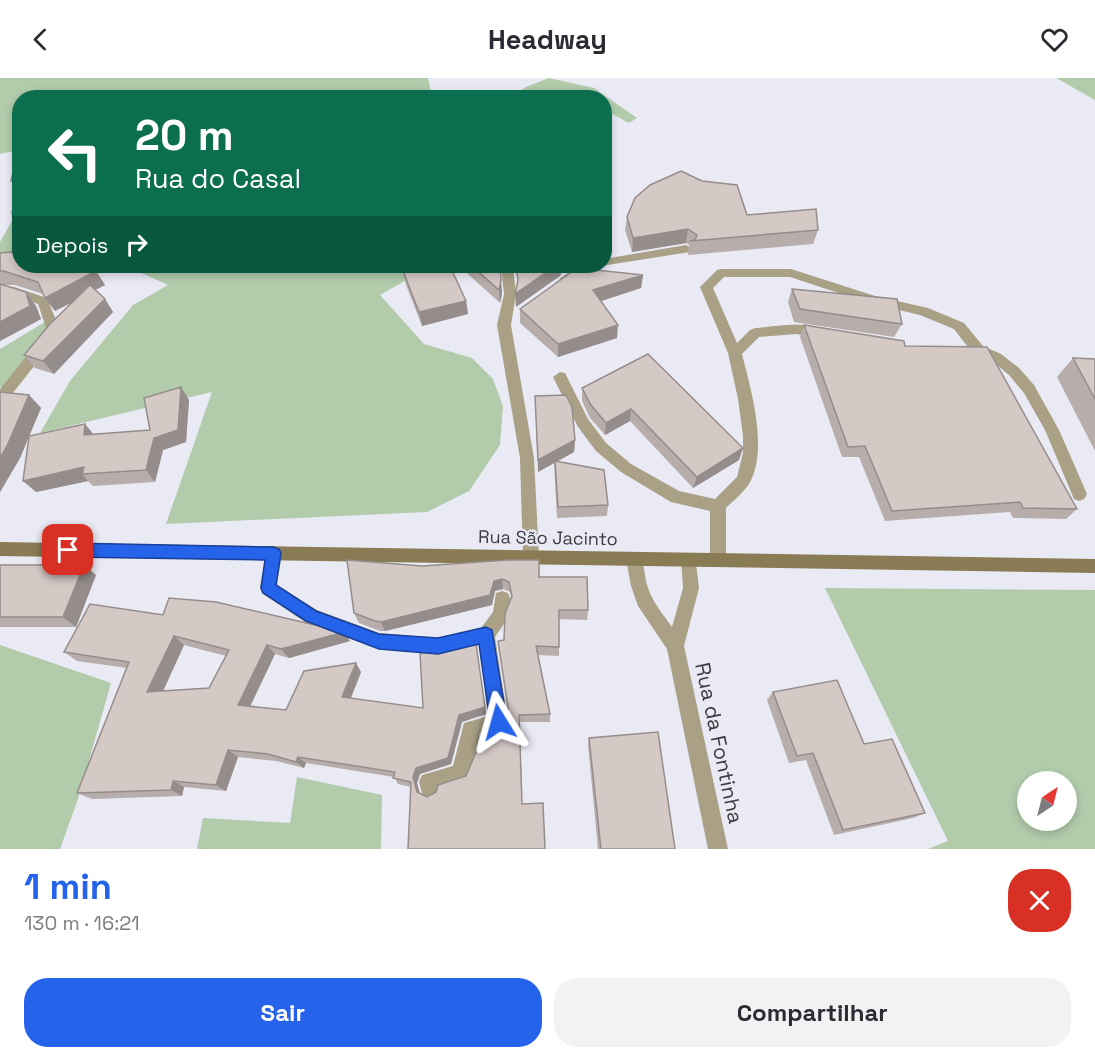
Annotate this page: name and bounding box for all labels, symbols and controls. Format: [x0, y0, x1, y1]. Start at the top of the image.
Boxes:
text: Headway [488, 22, 607, 57]
icon: back [24, 23, 57, 56]
icon: heart [1038, 23, 1071, 56]
text: 20 m [135, 109, 234, 162]
icon: left [36, 114, 114, 192]
text: Rua do Casal [135, 161, 301, 196]
icon: right [120, 228, 153, 261]
text: Depois [36, 231, 108, 259]
pin [42, 524, 93, 575]
street label: Rua São Jacinto [478, 525, 618, 550]
icon: arrive [51, 533, 84, 566]
street label: Rua da Fontinha [689, 660, 750, 826]
position arrow [467, 690, 531, 754]
north arrow [1017, 771, 1077, 831]
map controls [1017, 771, 1077, 831]
text: 1 min [24, 864, 112, 910]
button: close [1008, 869, 1071, 932]
text: 130 m · 16:21 [24, 910, 140, 936]
button: Sair [24, 978, 542, 1047]
button: Compartilhar [554, 978, 1071, 1047]

